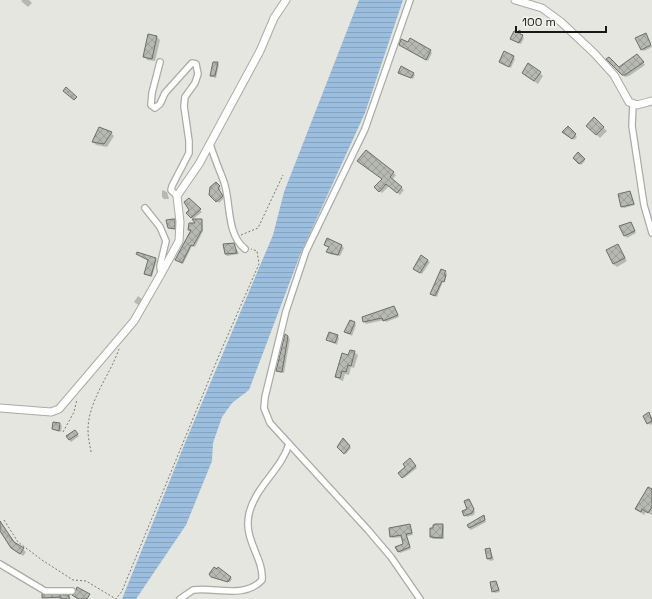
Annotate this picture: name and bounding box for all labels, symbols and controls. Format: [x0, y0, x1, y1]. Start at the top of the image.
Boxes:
scale bar [516, 8, 606, 34]
text: 100 m [522, 14, 556, 30]

